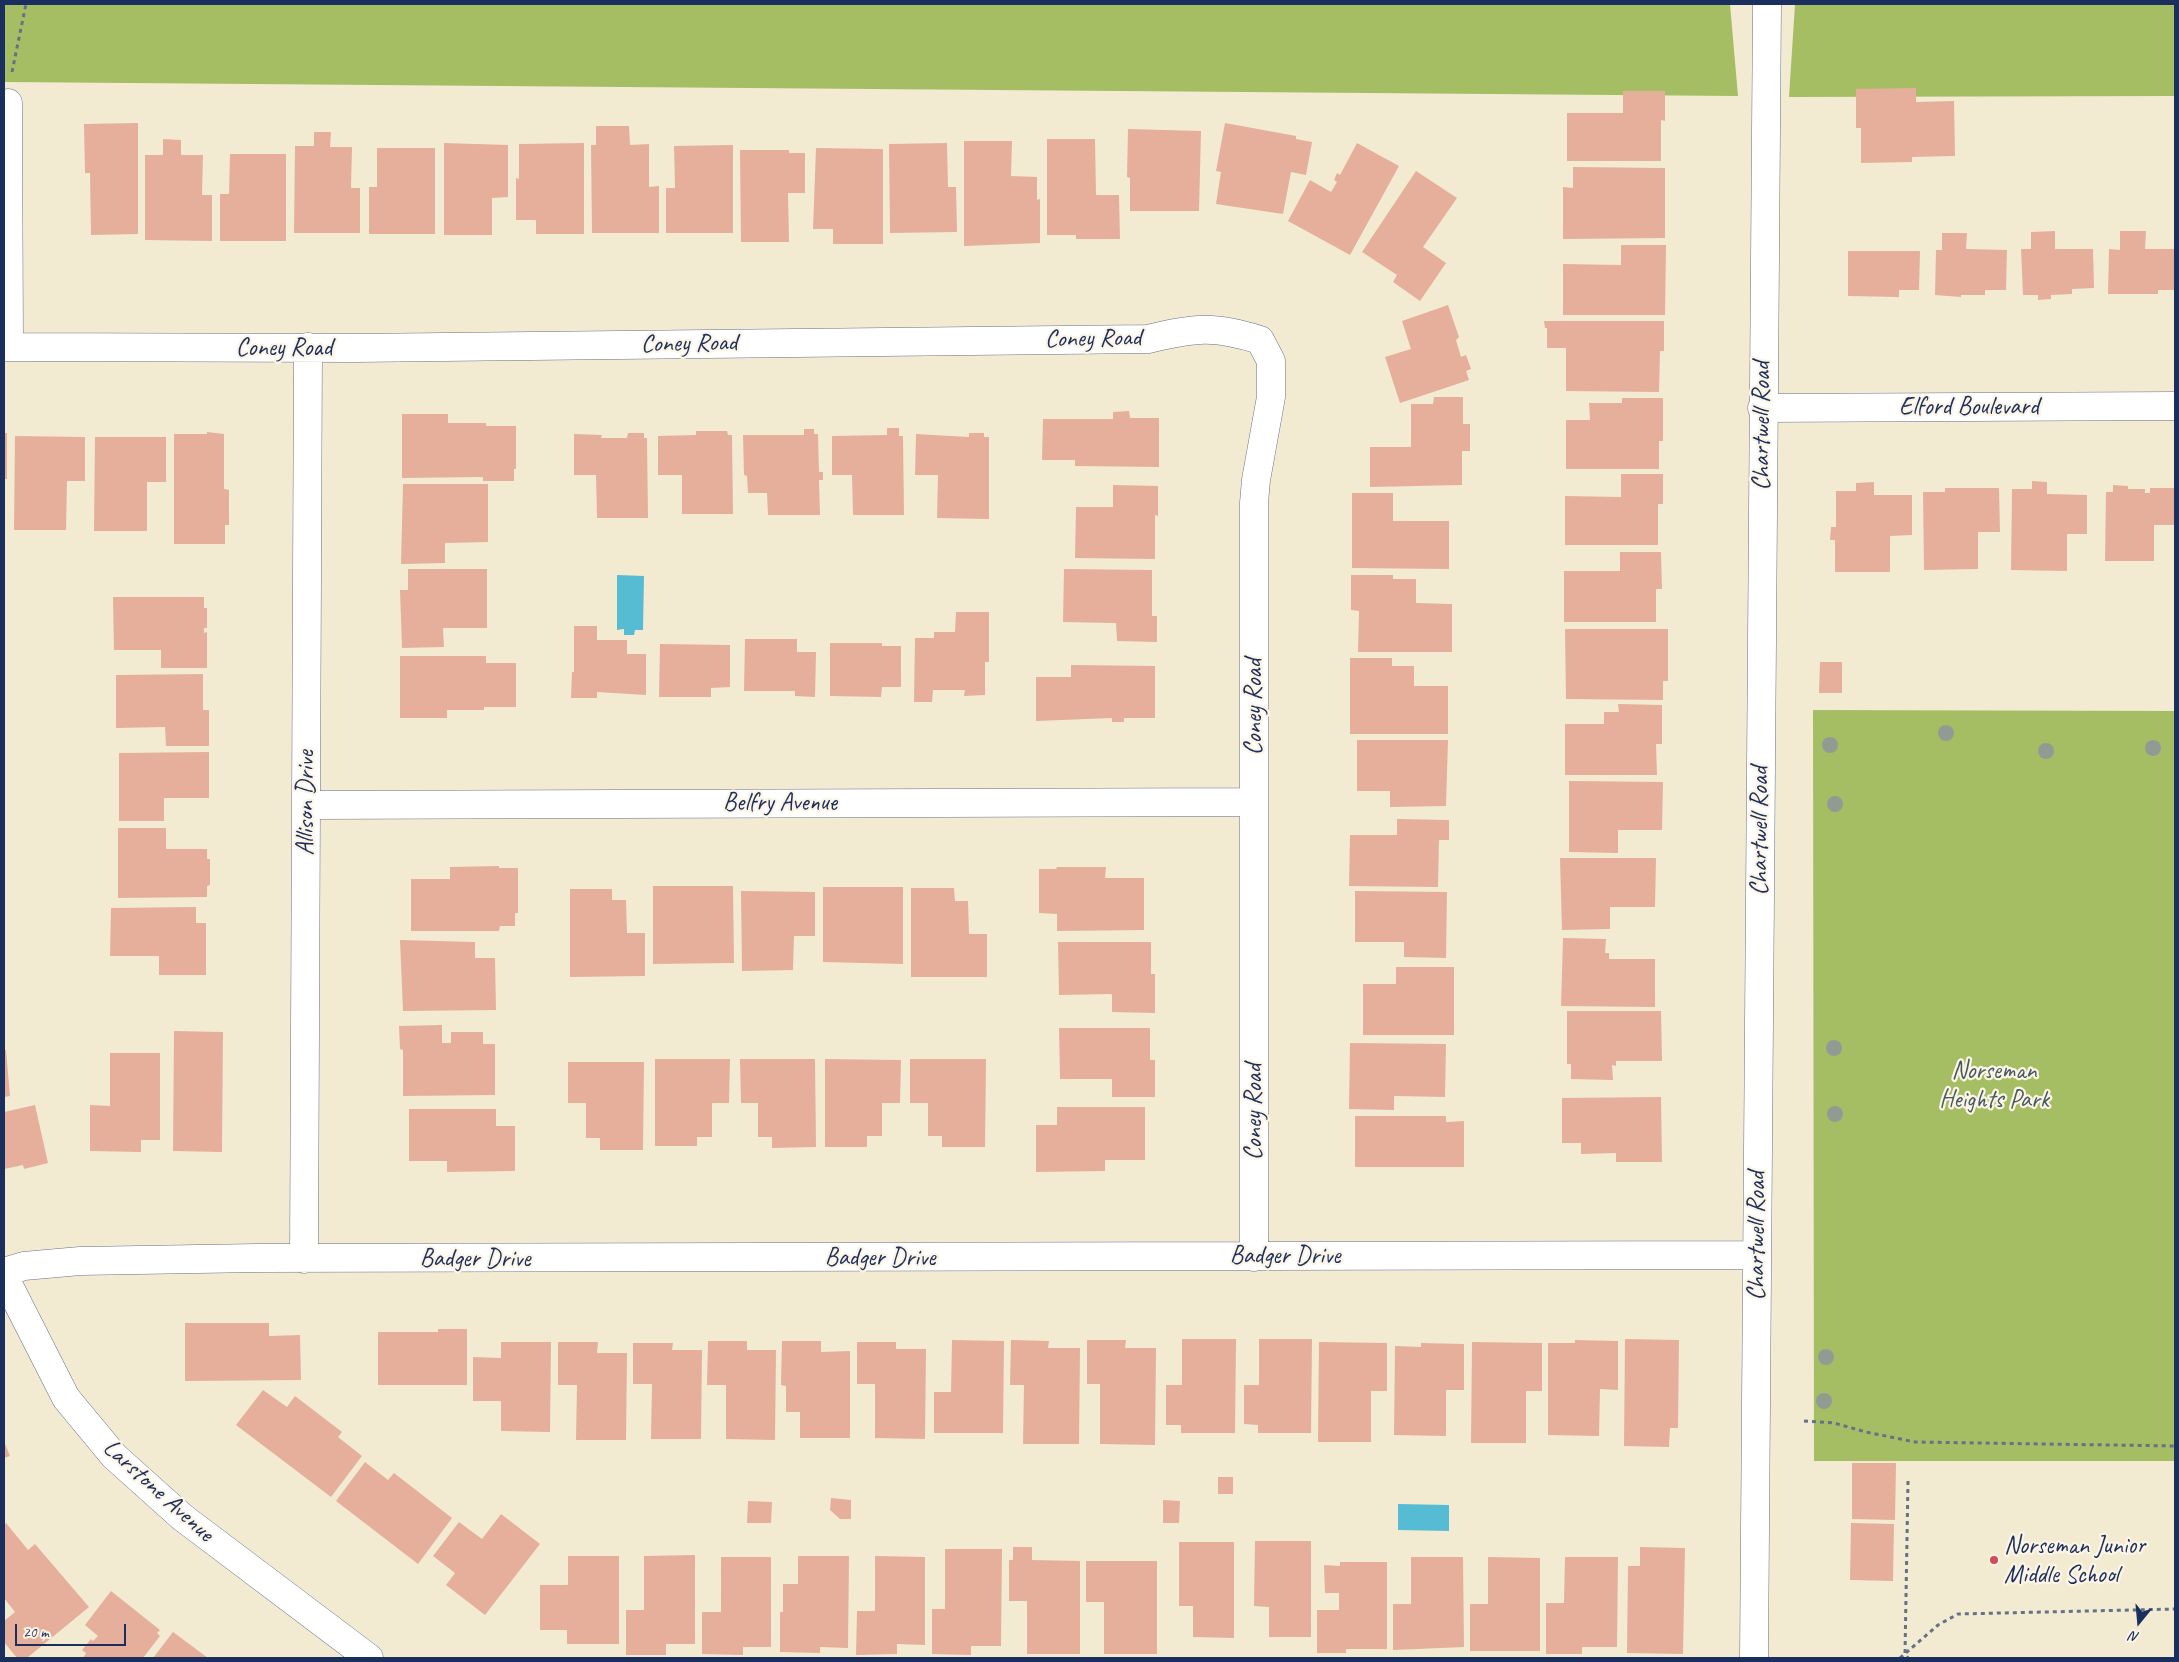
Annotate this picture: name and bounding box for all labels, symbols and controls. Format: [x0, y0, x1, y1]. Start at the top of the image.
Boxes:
street label: Coney Road [1045, 323, 1141, 355]
street label: Coney Road [641, 328, 737, 360]
street label: Coney Road [236, 333, 332, 363]
street label: Chartwell Road [1747, 362, 1777, 490]
street label: Elford Boulevard [1899, 392, 2039, 422]
street label: Coney Road [1239, 659, 1269, 755]
street label: Allison Drive [291, 750, 321, 856]
street label: Chartwell Road [1745, 767, 1775, 895]
street label: Belfry Avenue [723, 788, 837, 818]
park label: Norseman Heights Park [1939, 1056, 2049, 1115]
street label: Coney Road [1239, 1064, 1269, 1160]
street label: Chartwell Road [1742, 1172, 1772, 1300]
street label: Badger Drive [1230, 1241, 1340, 1271]
street label: Badger Drive [825, 1243, 935, 1273]
street label: Badger Drive [420, 1244, 530, 1274]
street label: Larstone Avenue [96, 1433, 220, 1549]
place label: Norseman Junior Middle School [2004, 1531, 2145, 1590]
marker: Norseman Junior Middle School [1988, 1554, 2000, 1566]
north arrow [2114, 1597, 2164, 1647]
scale bar [18, 1614, 129, 1646]
text: 20 m [23, 1623, 49, 1642]
text: N [2128, 1627, 2141, 1646]

